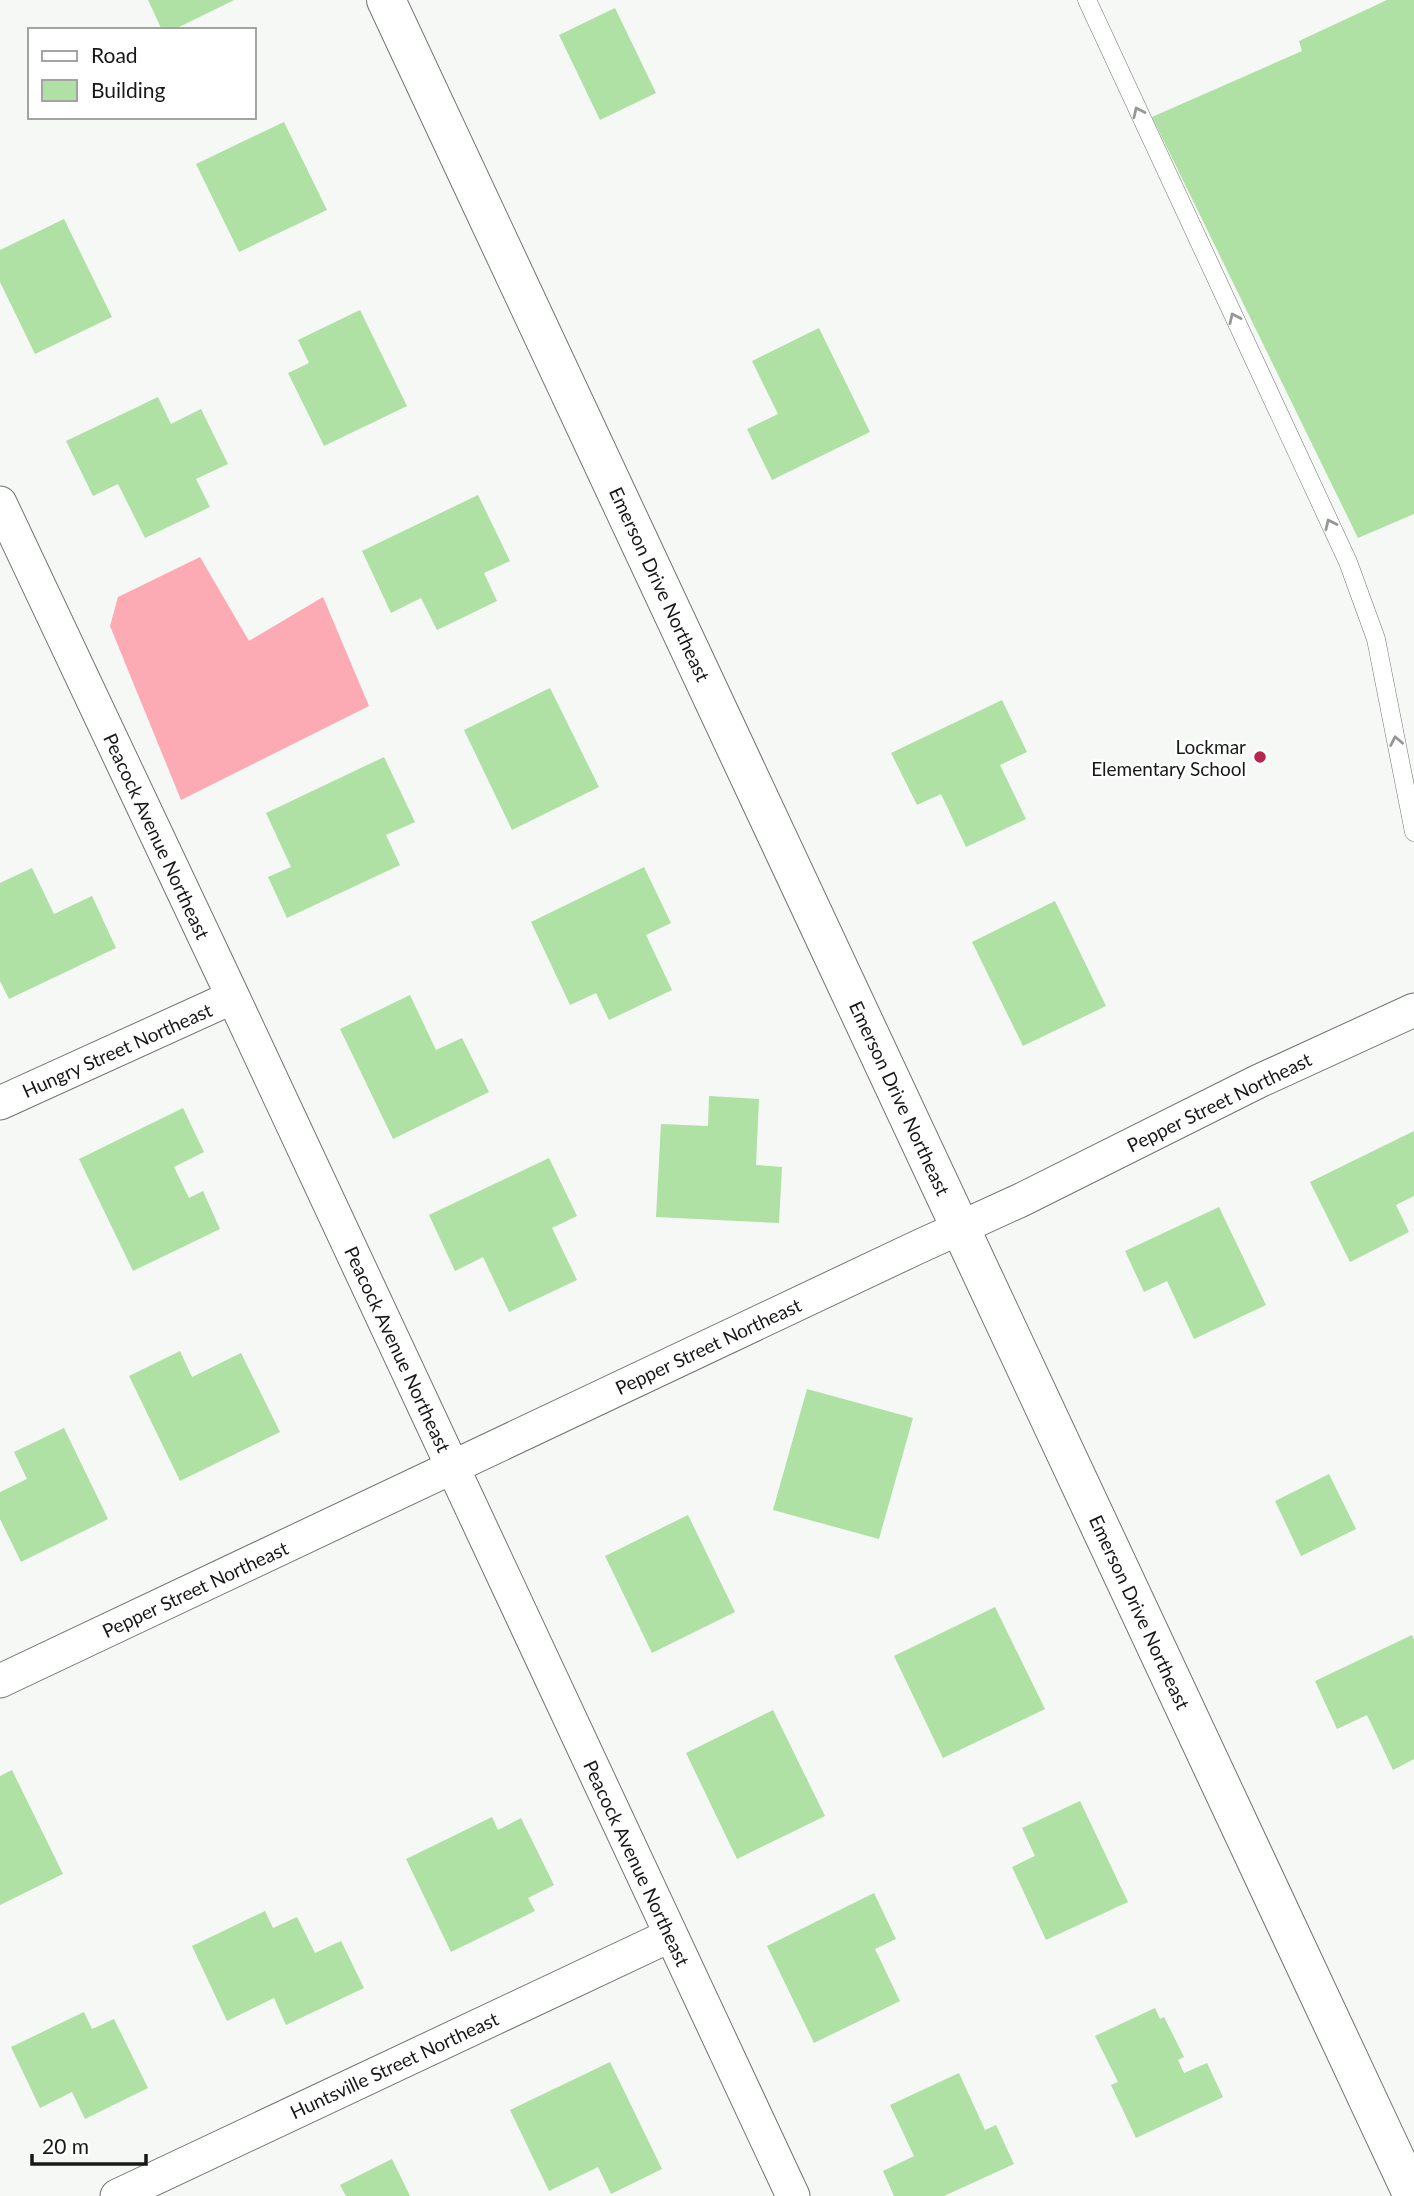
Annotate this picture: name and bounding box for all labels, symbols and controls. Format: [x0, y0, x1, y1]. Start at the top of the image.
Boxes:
legend [28, 28, 256, 119]
text: Road [91, 42, 138, 67]
text: Building [91, 77, 166, 102]
one-way arrow [1133, 107, 1147, 119]
one-way arrow [1228, 313, 1242, 325]
street label: Emerson Drive Northeast [605, 483, 715, 685]
one-way arrow [1324, 519, 1338, 531]
street label: Peacock Avenue Northeast [99, 729, 215, 943]
place label: Lockmar Elementary School [1091, 735, 1246, 780]
one-way arrow [1390, 735, 1405, 747]
marker: Lockmar Elementary School [1252, 749, 1268, 765]
street label: Emerson Drive Northeast [845, 997, 955, 1199]
street label: Hungry Street Northeast [19, 998, 216, 1102]
street label: Pepper Street Northeast [1123, 1047, 1315, 1157]
street label: Peacock Avenue Northeast [340, 1242, 456, 1456]
street label: Pepper Street Northeast [611, 1293, 805, 1399]
street label: Emerson Drive Northeast [1085, 1511, 1195, 1713]
street label: Pepper Street Northeast [98, 1536, 292, 1642]
street label: Peacock Avenue Northeast [579, 1756, 695, 1970]
street label: Huntsville Street Northeast [286, 2006, 502, 2123]
scale bar [32, 2122, 145, 2166]
text: 20 m [42, 2133, 89, 2158]

